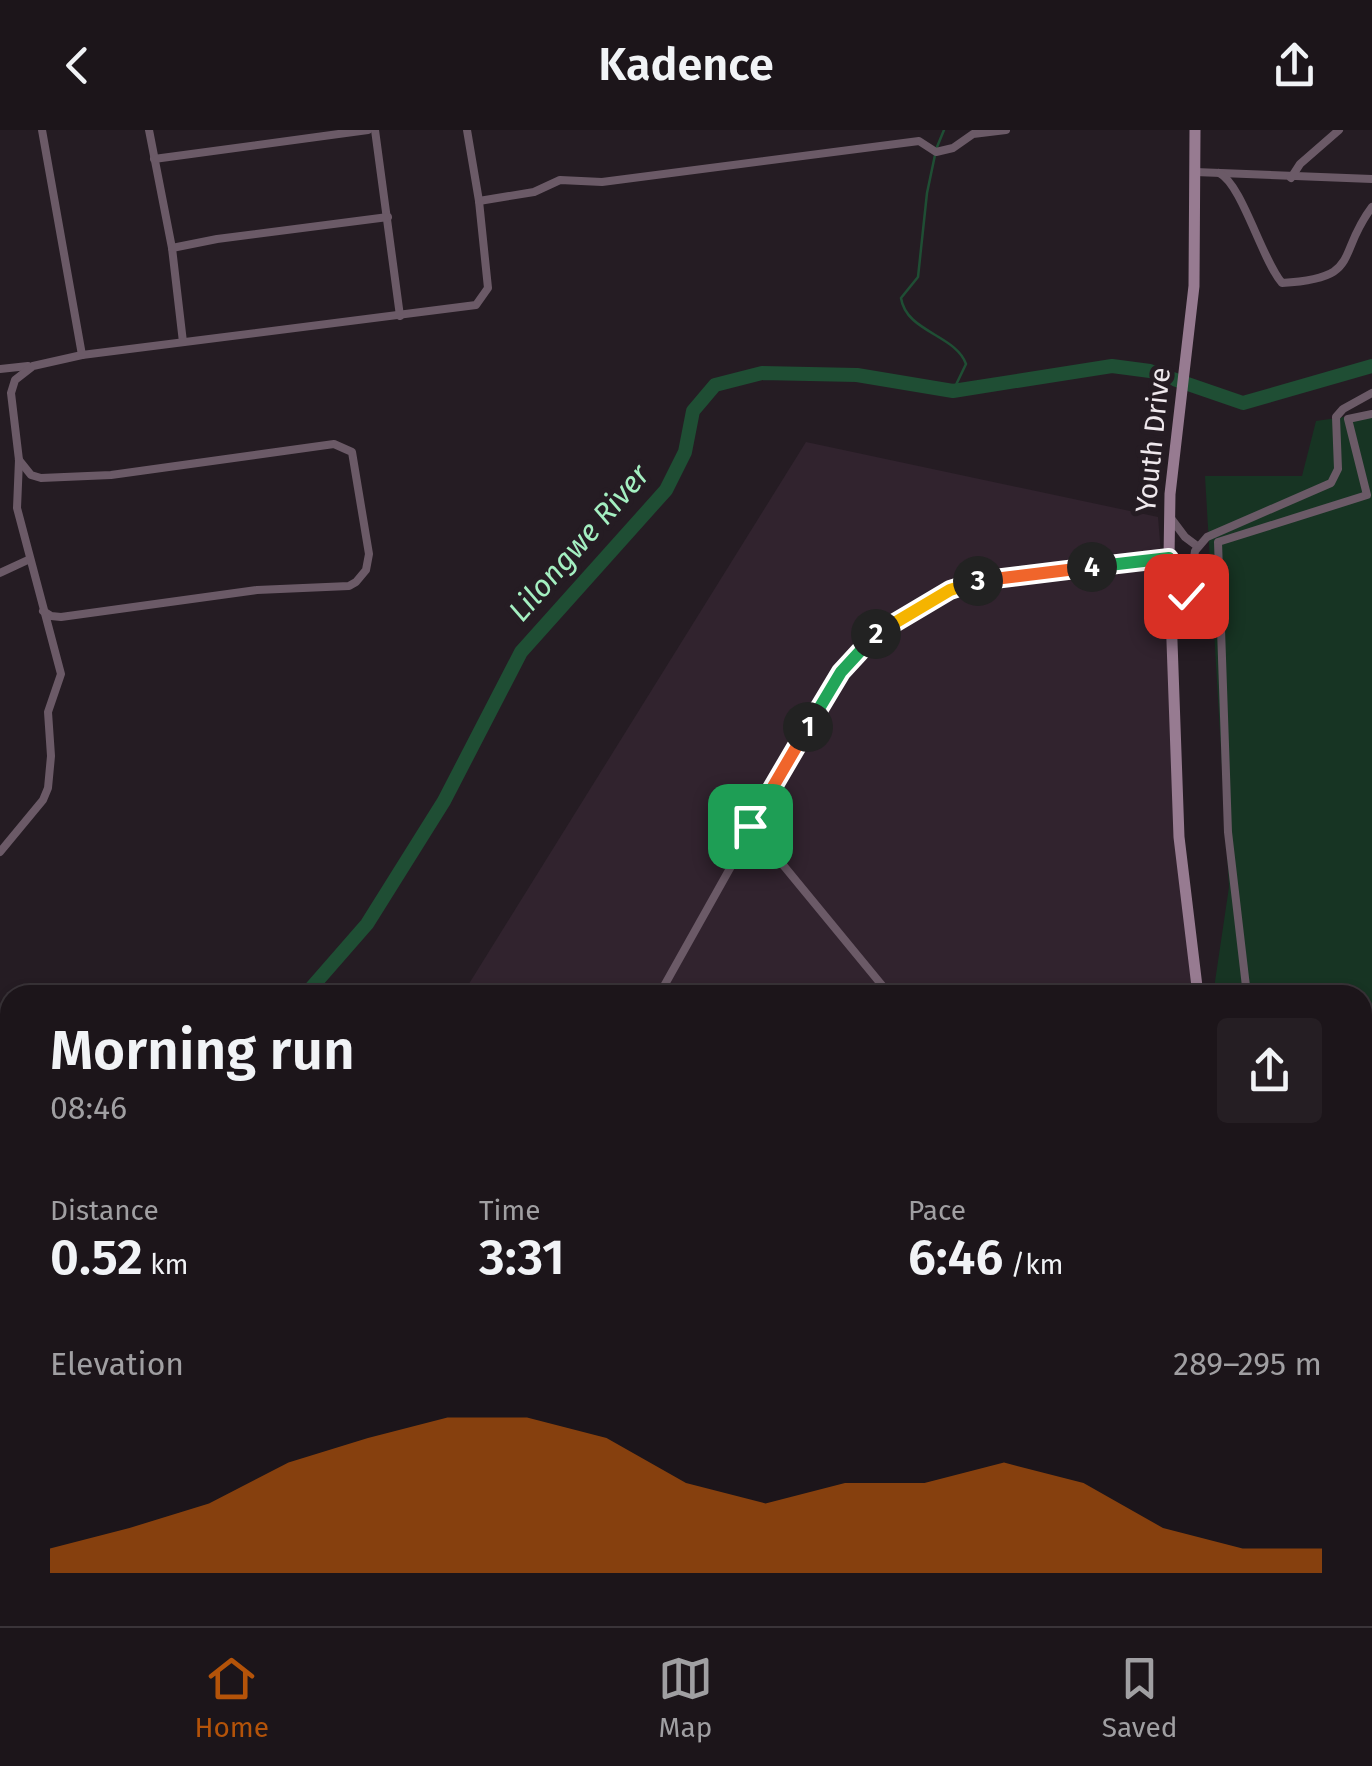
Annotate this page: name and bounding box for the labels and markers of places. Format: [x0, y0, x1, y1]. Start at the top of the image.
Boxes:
pin: 4 [1067, 542, 1117, 592]
pin [1144, 554, 1229, 639]
pin: 3 [953, 556, 1003, 606]
pin: 2 [851, 609, 901, 659]
pin: 1 [783, 702, 833, 752]
pin [708, 784, 793, 869]

